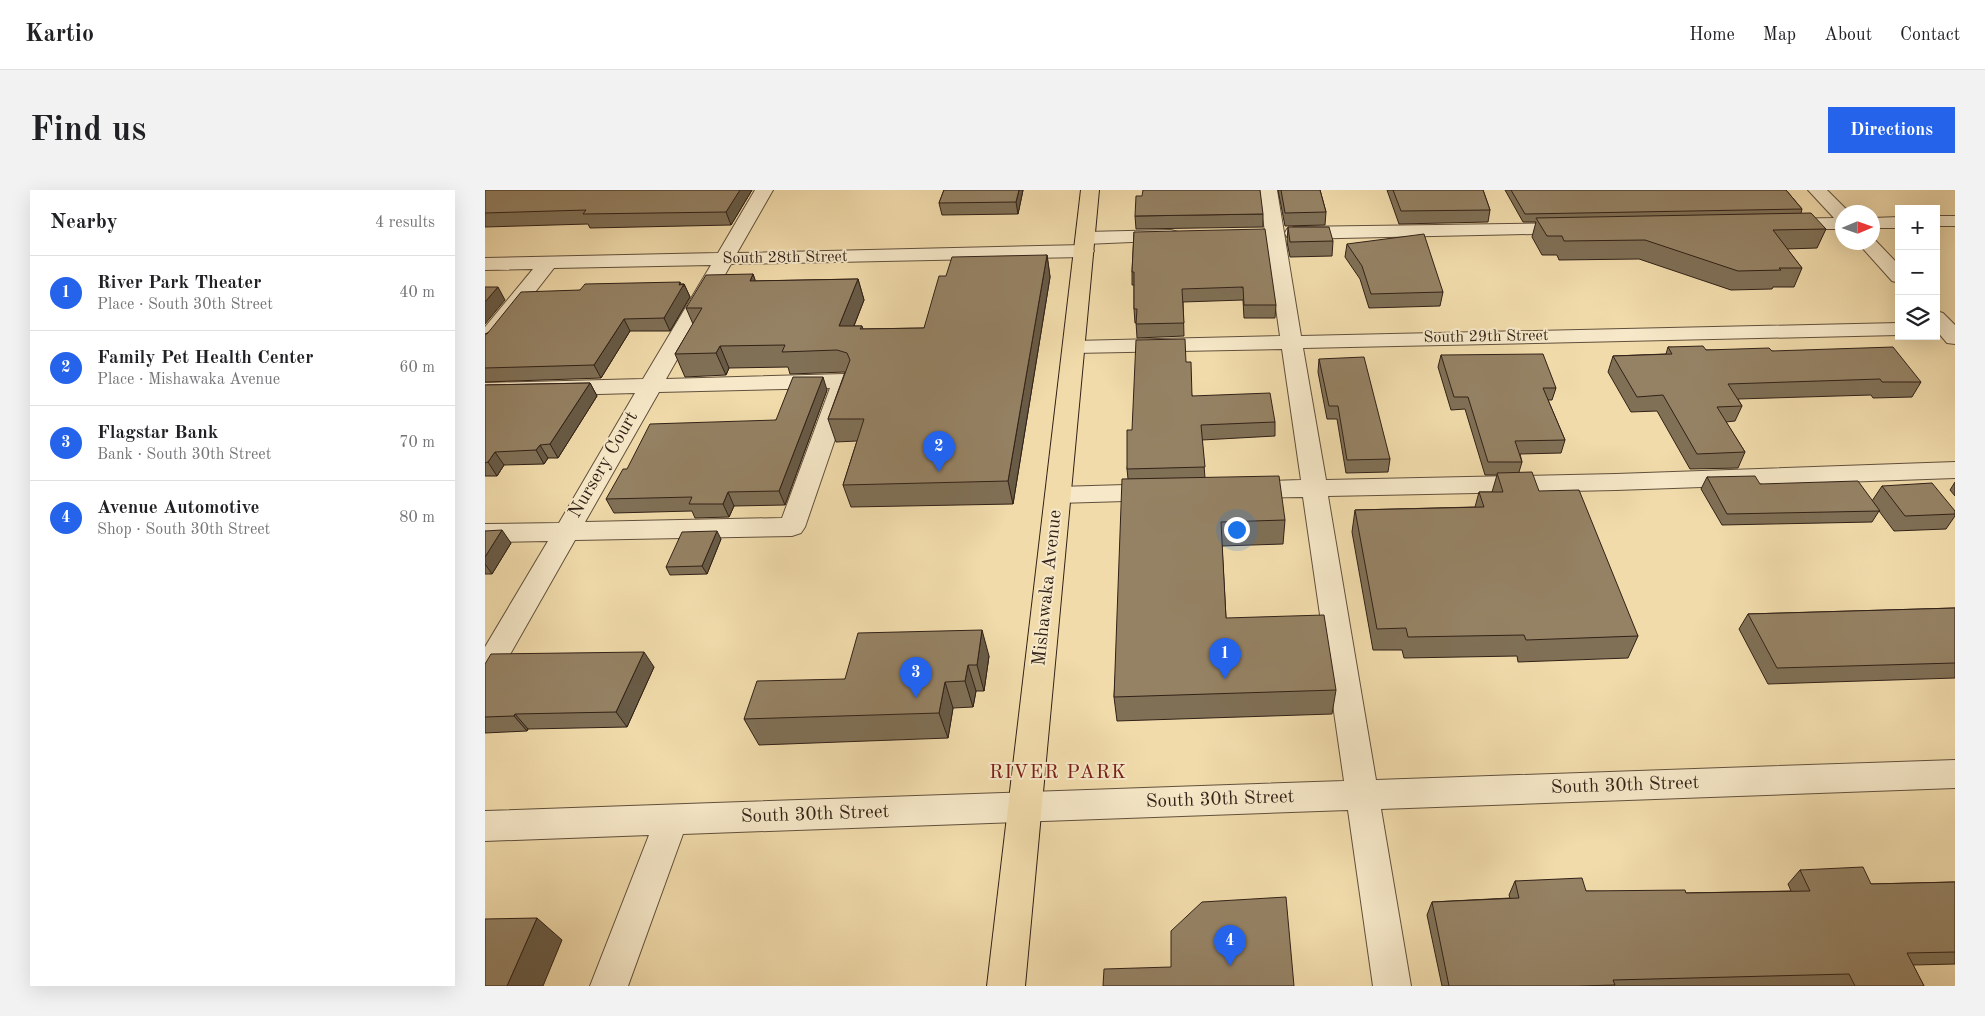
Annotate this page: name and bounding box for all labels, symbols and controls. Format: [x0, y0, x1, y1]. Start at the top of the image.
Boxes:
text: Kartio [25, 23, 94, 47]
text: Home [1689, 26, 1735, 44]
text: Map [1763, 26, 1796, 44]
text: About [1824, 26, 1872, 44]
text: Contact [1900, 26, 1960, 44]
button: Directions [1828, 107, 1955, 153]
text: Find us [30, 113, 146, 148]
north arrow [1835, 205, 1880, 250]
map controls [1895, 205, 1940, 340]
button: + [1895, 205, 1940, 250]
text: Nearby [50, 212, 118, 233]
text: 4 results [375, 215, 435, 231]
street label: South 28th Street [722, 249, 848, 267]
button: − [1895, 250, 1940, 295]
text: River Park Theater [97, 274, 261, 293]
text: 1 [61, 285, 71, 301]
text: 40 m [399, 285, 435, 301]
button: layers [1895, 295, 1940, 340]
text: Place · South 30th Street [97, 297, 273, 313]
street label: South 29th Street [1423, 328, 1549, 346]
text: Family Pet Health Center [97, 349, 314, 368]
text: 2 [61, 360, 71, 376]
text: 60 m [399, 360, 435, 376]
text: Place · Mishawaka Avenue [97, 372, 280, 388]
street label: Nursery Court [566, 409, 642, 521]
text: Flagstar Bank [97, 424, 218, 443]
pin: 2 [923, 431, 955, 472]
text: 3 [61, 435, 71, 451]
text: 70 m [399, 435, 435, 451]
text: Bank · South 30th Street [97, 447, 271, 463]
text: Avenue Automotive [97, 499, 260, 518]
street label: Mishawaka Avenue [1030, 509, 1066, 667]
text: 4 [61, 510, 71, 526]
text: 80 m [399, 510, 435, 526]
your location [1224, 517, 1250, 543]
text: Shop · South 30th Street [97, 522, 270, 538]
pin: 1 [1209, 638, 1241, 679]
pin: 3 [900, 657, 932, 698]
district label: RIVER PARK [989, 763, 1127, 783]
street label: South 30th Street [1551, 774, 1699, 798]
street label: South 30th Street [1146, 788, 1294, 812]
street label: South 30th Street [741, 803, 889, 827]
pin: 4 [1214, 925, 1246, 966]

